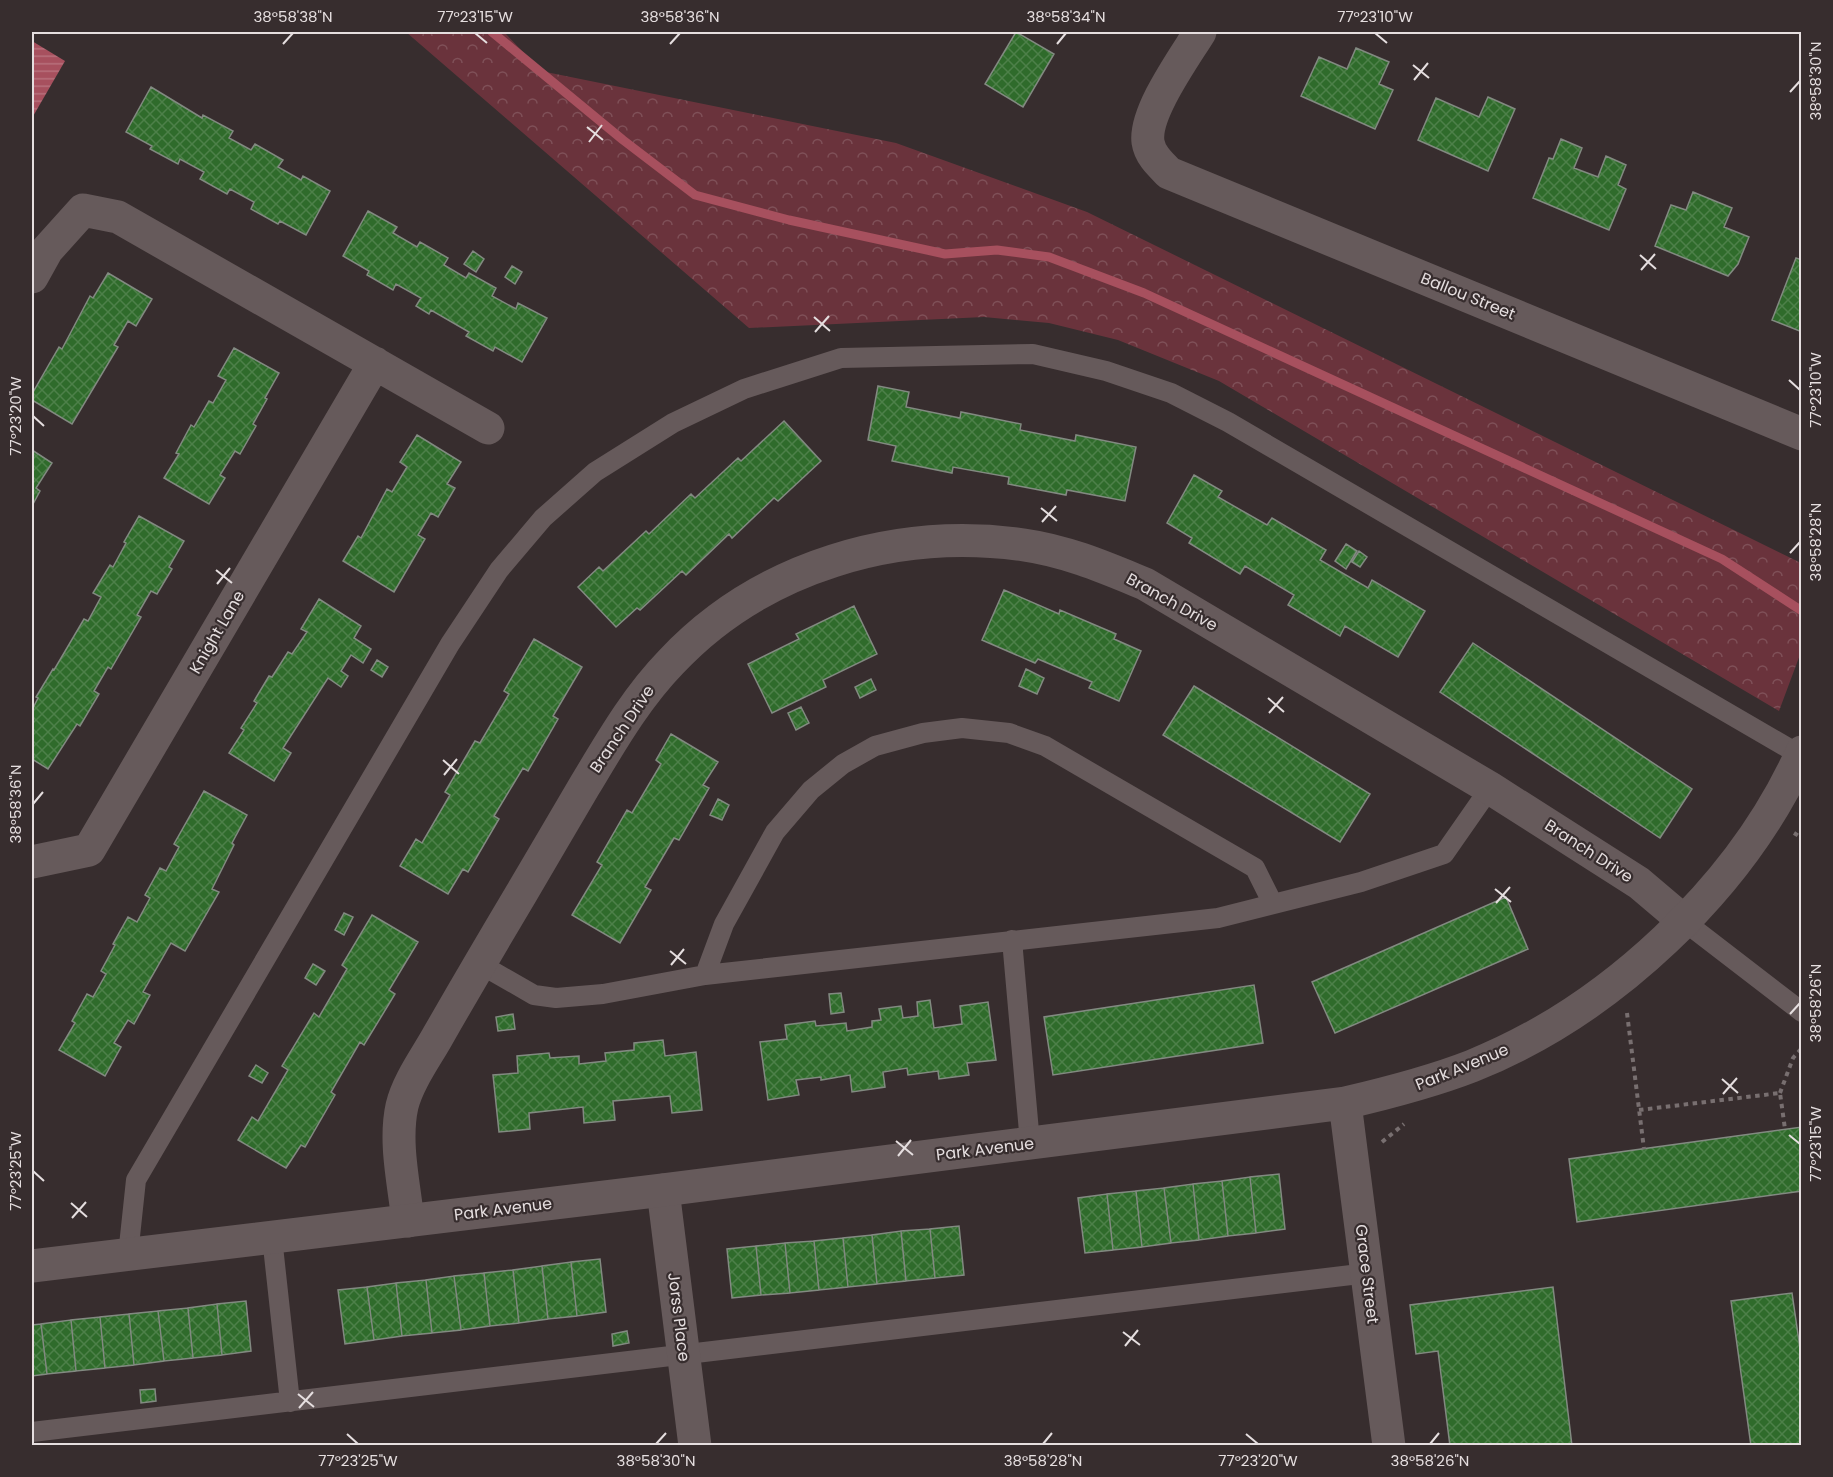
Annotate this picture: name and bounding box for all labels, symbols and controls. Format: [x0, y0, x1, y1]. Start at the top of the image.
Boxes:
text: 38°58'38"N [254, 6, 332, 27]
text: 77°23'15"W [437, 6, 513, 27]
text: 38°58'36"N [640, 6, 720, 27]
text: 38°58'34"N [1027, 6, 1105, 27]
text: 77°23'10"W [1337, 6, 1413, 27]
text: 38°58'30"N [1805, 42, 1826, 120]
street label: Ballou Street [1417, 267, 1519, 325]
text: 77°23'10"W [1805, 352, 1826, 428]
text: 77°23'20"W [5, 376, 26, 456]
text: 38°58'28"N [1805, 503, 1826, 581]
street label: Branch Drive [1122, 567, 1222, 637]
street label: Knight Lane [184, 586, 250, 678]
street label: Branch Drive [584, 681, 660, 777]
text: 38°58'36"N [5, 764, 26, 844]
street label: Branch Drive [1540, 814, 1638, 888]
text: 38°58'26"N [1805, 964, 1826, 1042]
street label: Park Avenue [1412, 1038, 1512, 1096]
text: 77°23'15"W [1805, 1106, 1826, 1182]
text: 77°23'25"W [5, 1131, 26, 1211]
street label: Park Avenue [935, 1132, 1035, 1166]
street label: Park Avenue [453, 1192, 553, 1226]
street label: Grace Street [1349, 1223, 1385, 1325]
street label: Jorss Place [662, 1271, 696, 1363]
text: 77°23'25"W [318, 1450, 398, 1471]
text: 38°58'30"N [617, 1450, 695, 1471]
text: 38°58'28"N [1004, 1450, 1082, 1471]
text: 77°23'20"W [1218, 1450, 1298, 1471]
text: 38°58'26"N [1391, 1450, 1469, 1471]

